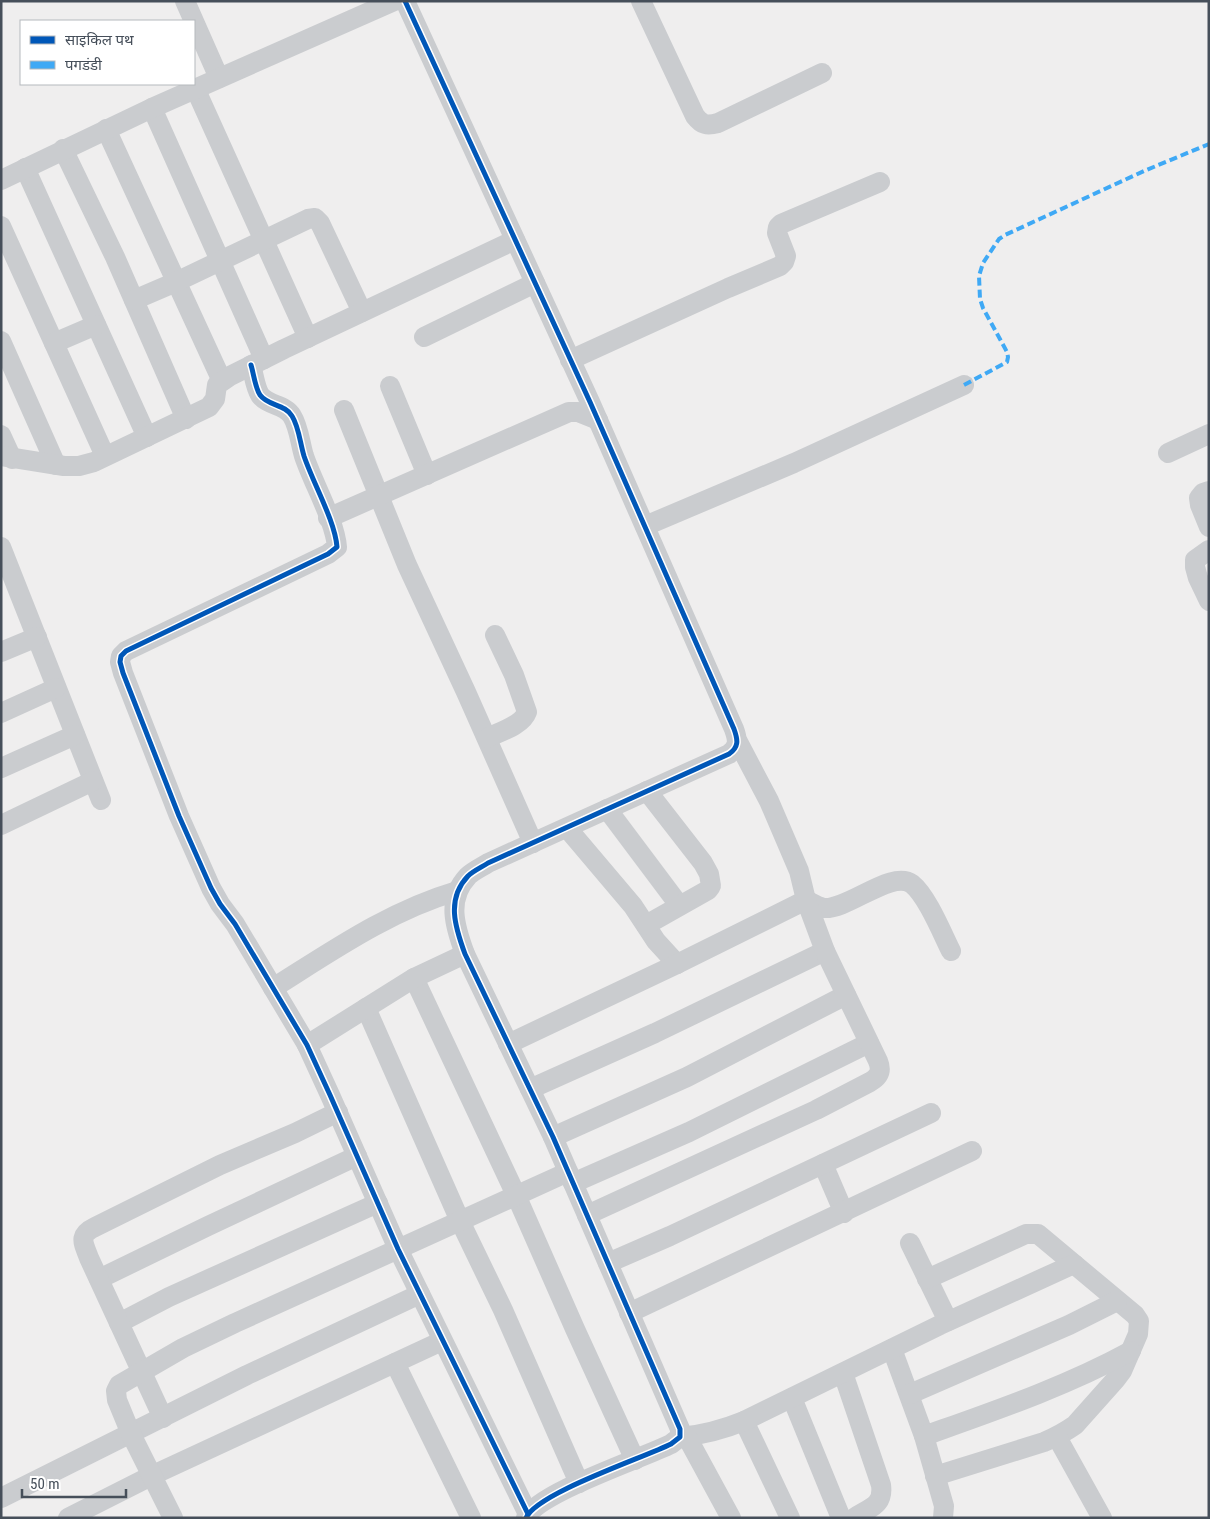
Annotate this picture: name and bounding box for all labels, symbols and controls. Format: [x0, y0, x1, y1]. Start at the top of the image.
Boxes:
legend [20, 20, 195, 85]
text: साइकिल पथ [65, 31, 134, 49]
text: पगडंडी [65, 56, 103, 74]
scale bar [22, 1466, 126, 1498]
text: 50 m [30, 1475, 60, 1493]

